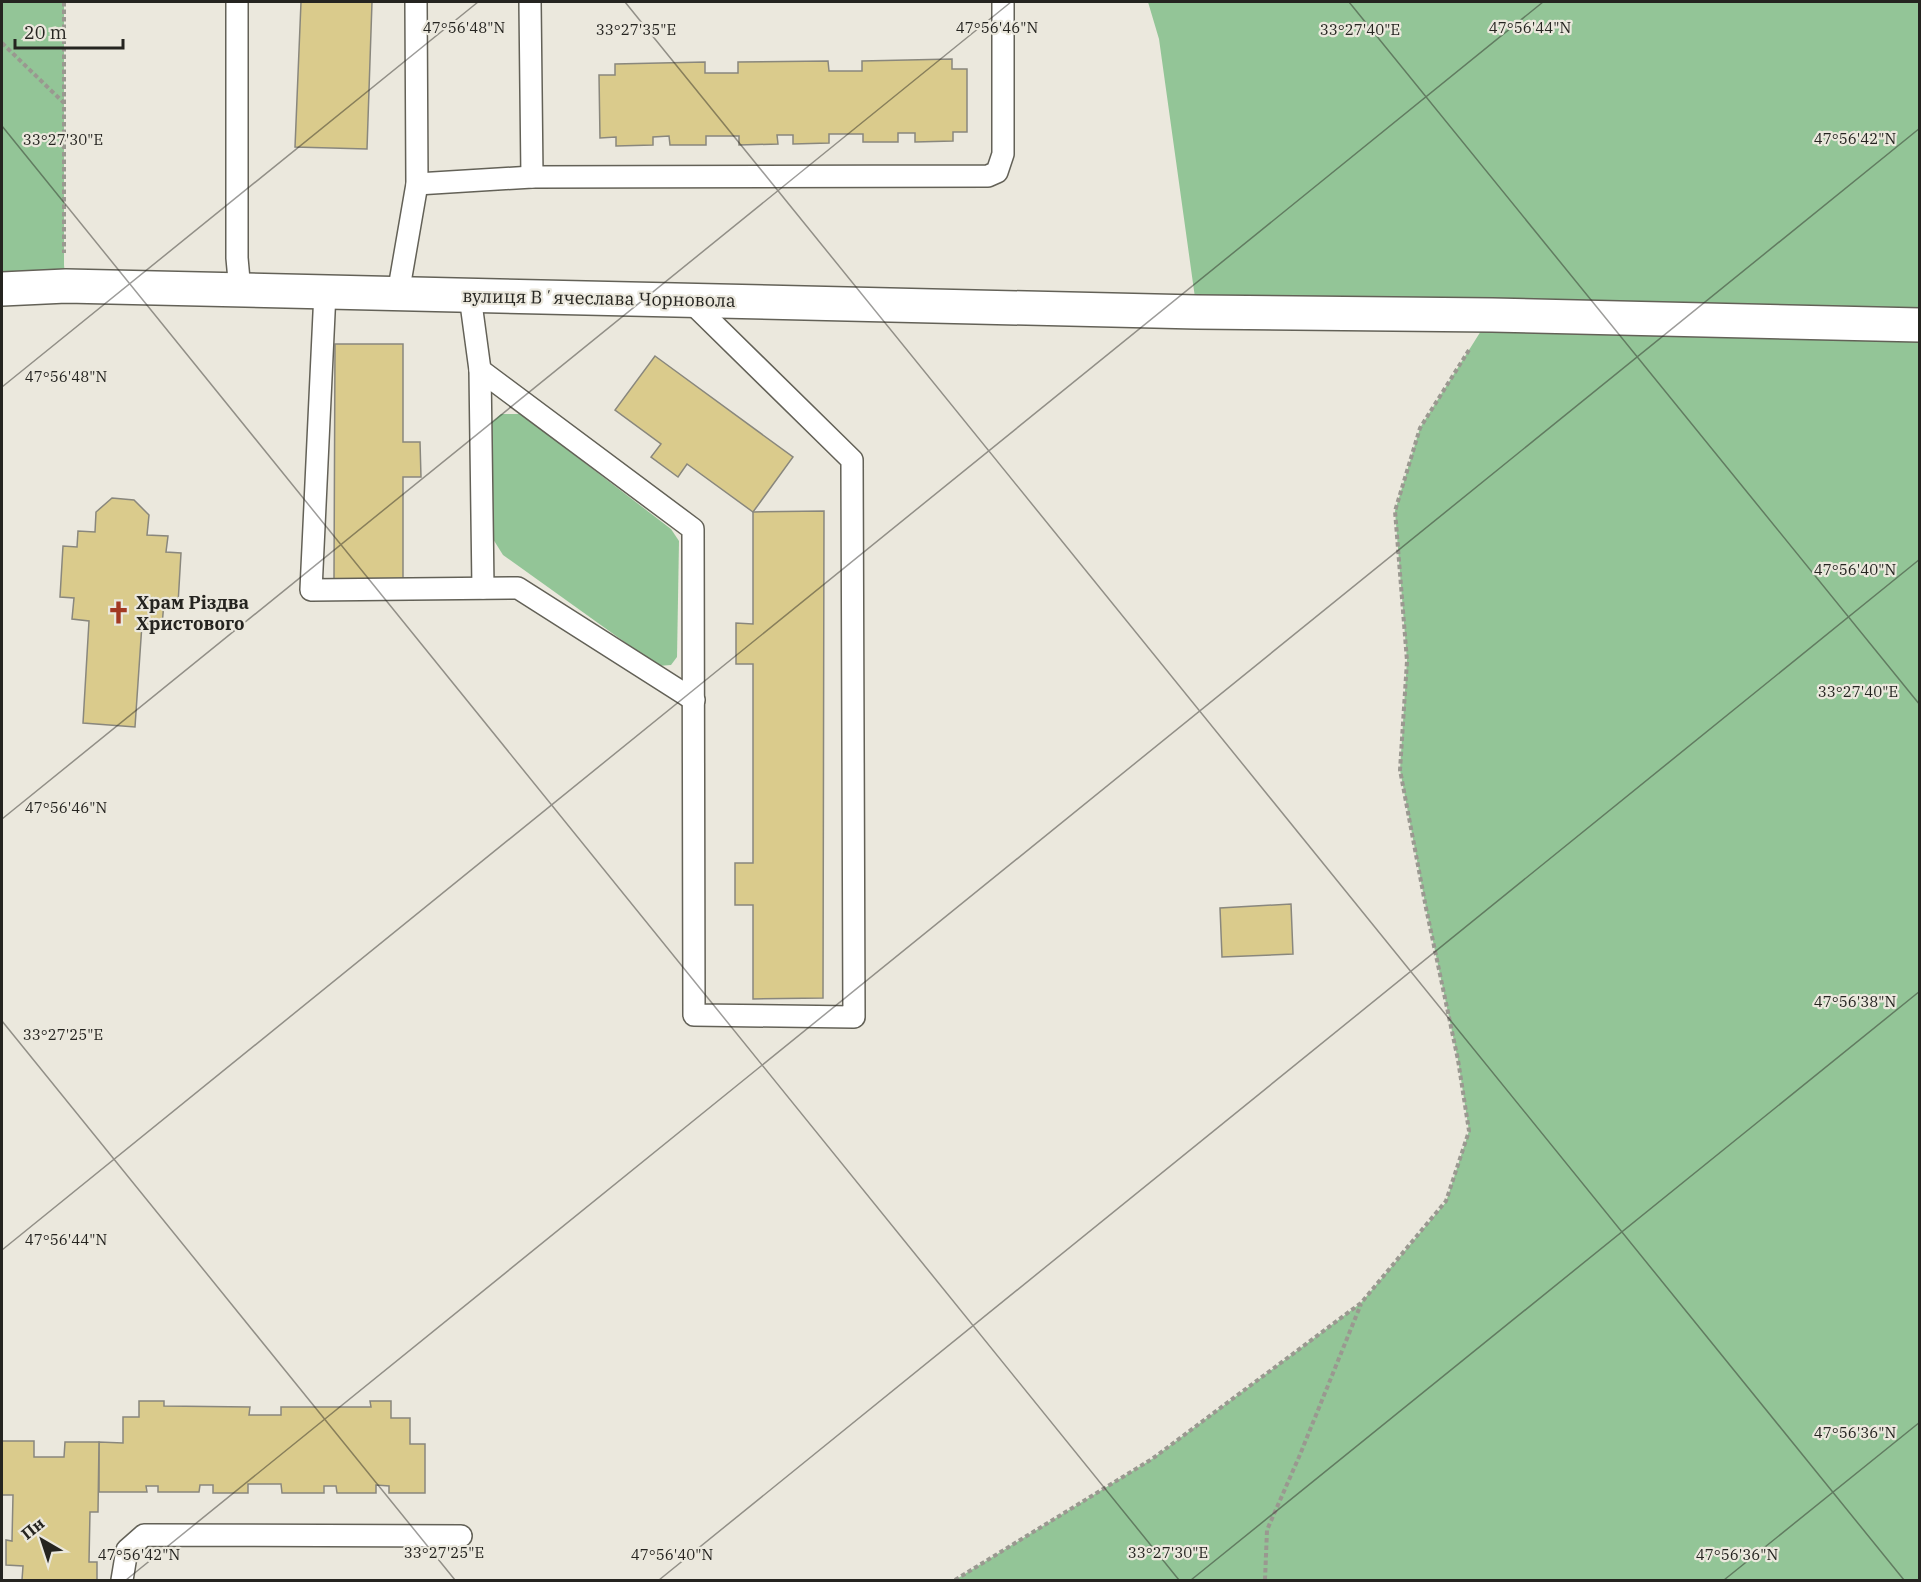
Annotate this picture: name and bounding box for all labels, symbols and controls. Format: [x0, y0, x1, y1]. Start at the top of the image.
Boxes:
scale bar [15, 12, 123, 50]
text: 47°56'48"N [423, 18, 505, 37]
text: 47°56'46"N [956, 18, 1038, 37]
text: 47°56'44"N [1489, 18, 1571, 37]
text: 33°27'35"E [596, 20, 676, 39]
text: 33°27'40"E [1320, 20, 1400, 39]
text: 20 m [24, 21, 67, 44]
text: 47°56'42"N [1814, 129, 1896, 148]
text: 33°27'30"E [23, 130, 103, 149]
street label: вулиця Вʼячеслава Чорновола [462, 284, 736, 312]
text: 47°56'48"N [25, 367, 107, 386]
text: 47°56'40"N [1814, 560, 1896, 579]
place label: Храм Різдва Христового [136, 591, 249, 635]
church icon: Храм Різдва Христового [105, 599, 131, 625]
text: 33°27'40"E [1818, 682, 1898, 701]
text: 47°56'46"N [25, 798, 107, 817]
text: 47°56'38"N [1814, 992, 1896, 1011]
text: 33°27'25"E [23, 1025, 103, 1044]
text: 47°56'44"N [25, 1230, 107, 1249]
text: 47°56'36"N [1814, 1423, 1896, 1442]
north arrow [12, 1510, 72, 1570]
text: Пн [17, 1513, 48, 1544]
text: 33°27'25"E [404, 1543, 484, 1562]
text: 33°27'30"E [1128, 1543, 1208, 1562]
text: 47°56'42"N [98, 1545, 180, 1564]
text: 47°56'40"N [631, 1545, 713, 1564]
text: 47°56'36"N [1696, 1545, 1778, 1564]

